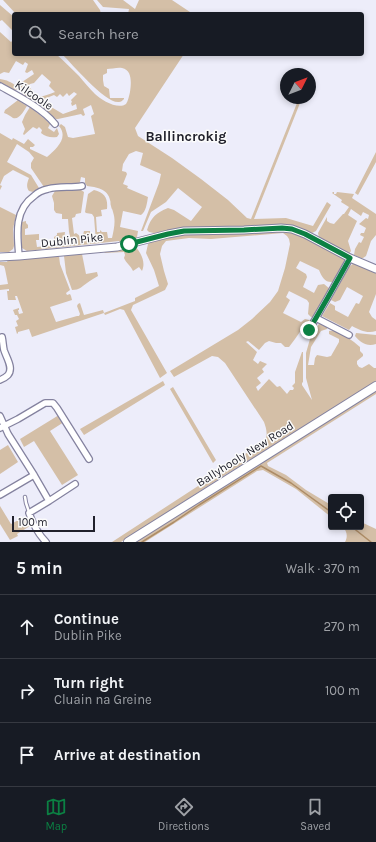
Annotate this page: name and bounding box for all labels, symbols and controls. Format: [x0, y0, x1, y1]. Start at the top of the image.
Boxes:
search box [12, 12, 364, 56]
icon: search [26, 23, 48, 45]
text: Search here [58, 25, 139, 43]
north arrow [280, 68, 316, 104]
street label: Kilcoole [12, 77, 56, 113]
district label: Ballincrokig [146, 128, 226, 145]
street label: Dublin Pike [40, 230, 104, 250]
route start [120, 235, 138, 253]
route end [300, 321, 318, 339]
street label: Ballyhooly New Road [194, 418, 296, 490]
map controls [328, 494, 364, 530]
button: locate [328, 494, 364, 530]
scale bar [12, 514, 95, 533]
text: 100 m [18, 516, 48, 529]
text: 5 min [16, 558, 63, 578]
text: Walk · 370 m [285, 561, 360, 576]
text: Continue [54, 610, 119, 628]
icon: ahead [16, 616, 38, 638]
text: 270 m [323, 619, 360, 634]
text: Dublin Pike [54, 628, 122, 643]
text: Turn right [54, 674, 124, 692]
icon: right [16, 680, 38, 702]
text: 100 m [325, 683, 360, 698]
text: Cluain na Greine [54, 692, 152, 707]
icon: arrive [16, 744, 38, 766]
text: Arrive at destination [54, 746, 201, 764]
tab: Map [45, 796, 67, 833]
tab: Directions [158, 796, 210, 833]
tab: Saved [300, 796, 331, 833]

